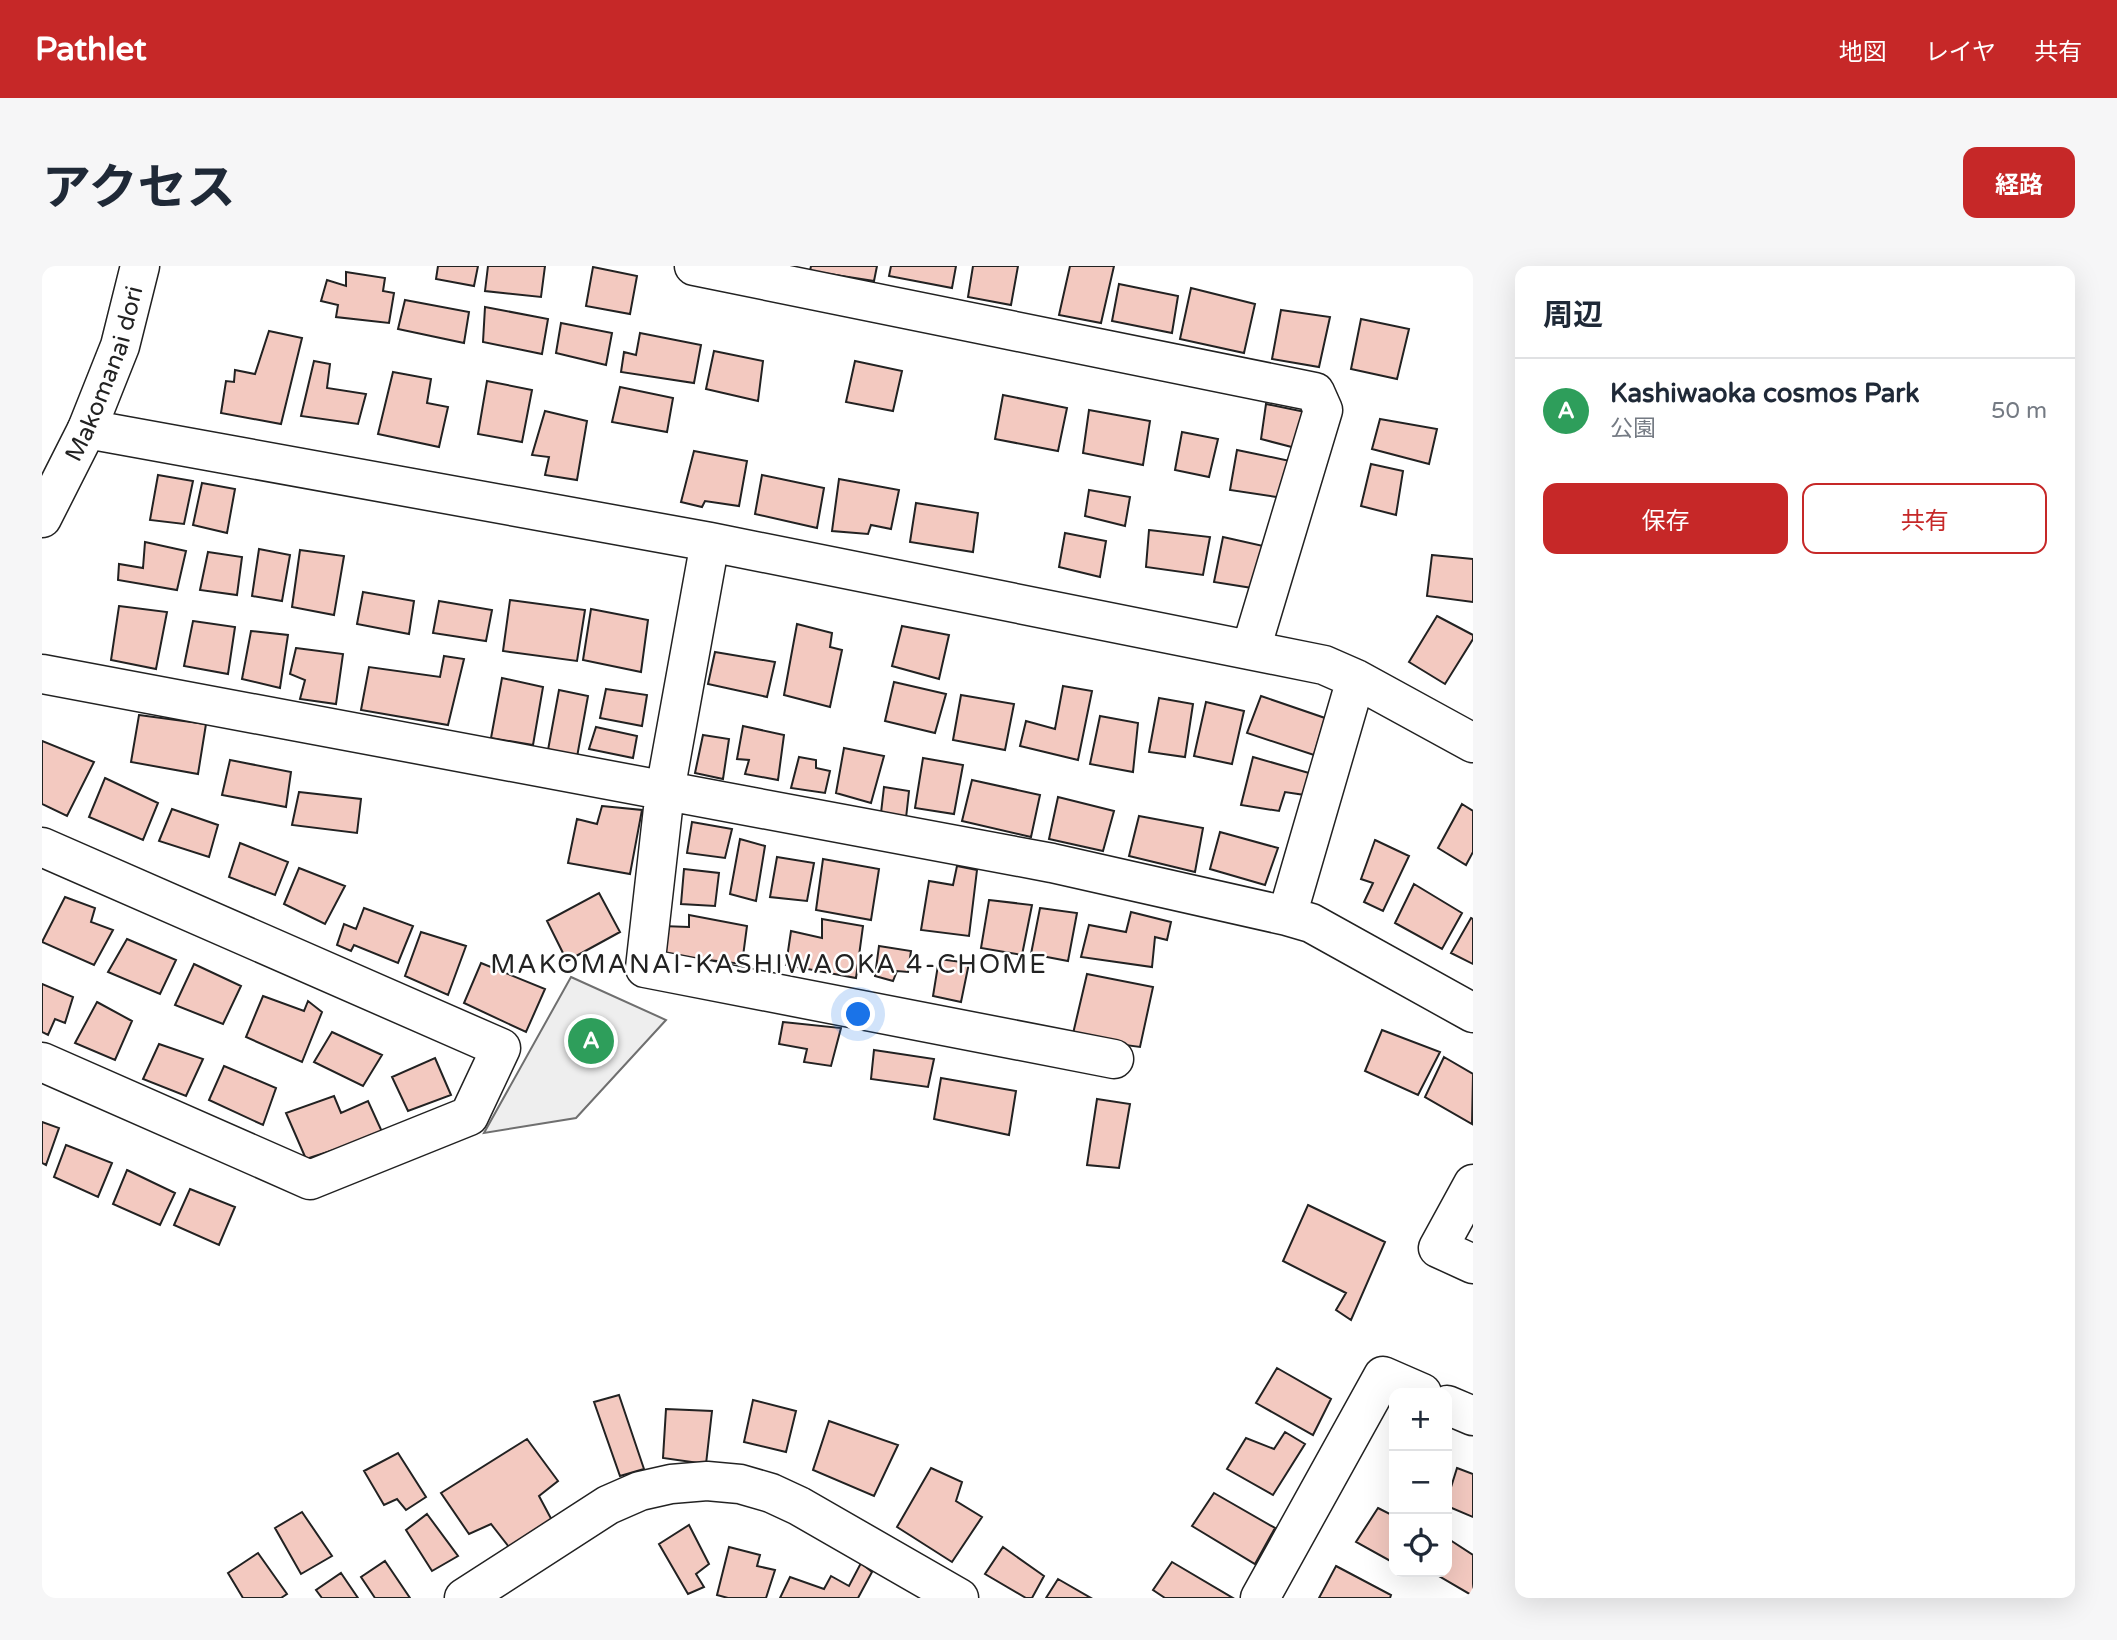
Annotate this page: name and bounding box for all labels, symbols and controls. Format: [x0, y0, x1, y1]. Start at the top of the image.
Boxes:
text: Pathlet [35, 30, 147, 69]
text: 地図 [1839, 38, 1887, 67]
text: レイヤ [1925, 38, 1996, 67]
text: 共有 [2034, 38, 2082, 67]
button: 経路 [1963, 147, 2075, 218]
text: アクセス [42, 159, 236, 218]
street label: Makomanai dori [59, 283, 149, 466]
text: 周辺 [1543, 297, 1603, 334]
text: Kashiwaoka cosmos Park [1610, 378, 1919, 409]
text: A [1557, 397, 1575, 425]
text: 50 m [1991, 397, 2047, 425]
text: 公園 [1610, 415, 1656, 443]
button: 保存 [1543, 483, 1788, 554]
button: 共有 [1802, 483, 2047, 554]
district label: MAKOMANAI-KASHIWAOKA 4-CHOME [490, 949, 1048, 980]
your location [841, 997, 875, 1031]
pin: A [568, 1015, 614, 1067]
map controls [1389, 1388, 1452, 1577]
button: + [1389, 1388, 1452, 1451]
button: − [1389, 1451, 1452, 1514]
button: locate [1389, 1514, 1452, 1577]

